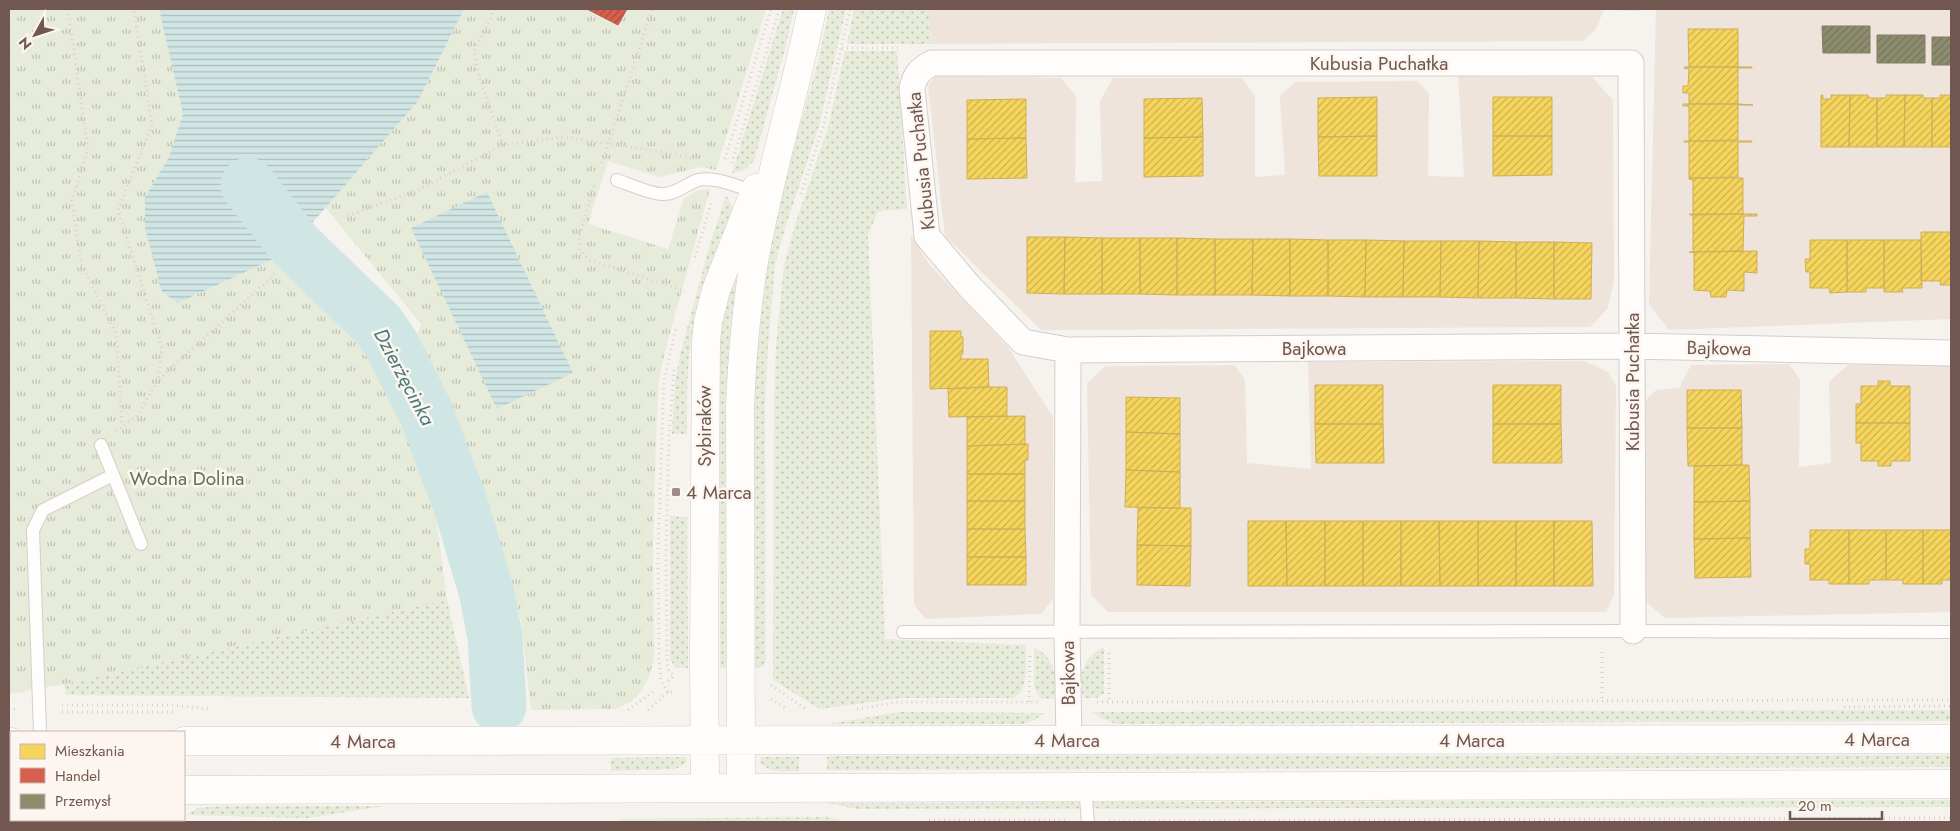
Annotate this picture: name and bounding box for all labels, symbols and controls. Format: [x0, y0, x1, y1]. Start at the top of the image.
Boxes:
north arrow [10, 10, 60, 60]
text: N [14, 33, 36, 54]
street label: Kubusia Puchatka [1310, 50, 1448, 77]
street label: Kubusia Puchatka [900, 91, 942, 231]
street label: Kubusia Puchatka [1619, 313, 1646, 451]
water label: Dzierżęcinka [366, 323, 442, 431]
street label: Bajkowa [1686, 334, 1752, 362]
street label: Bajkowa [1282, 335, 1346, 362]
street label: Sybiraków [691, 385, 718, 467]
park label: Wodna Dolina [129, 465, 245, 492]
place label: 4 Marca [686, 479, 752, 506]
marker: 4 Marca [670, 486, 682, 498]
street label: Bajkowa [1054, 640, 1082, 706]
street label: 4 Marca [1844, 726, 1910, 753]
street label: 4 Marca [1034, 727, 1100, 754]
street label: 4 Marca [1439, 727, 1505, 754]
street label: 4 Marca [330, 728, 396, 755]
legend [10, 731, 185, 821]
text: Mieszkania [55, 740, 125, 762]
text: Handel [55, 765, 101, 787]
scale bar [1790, 788, 1882, 820]
text: Przemysł [55, 790, 111, 812]
text: 20 m [1798, 795, 1832, 817]

